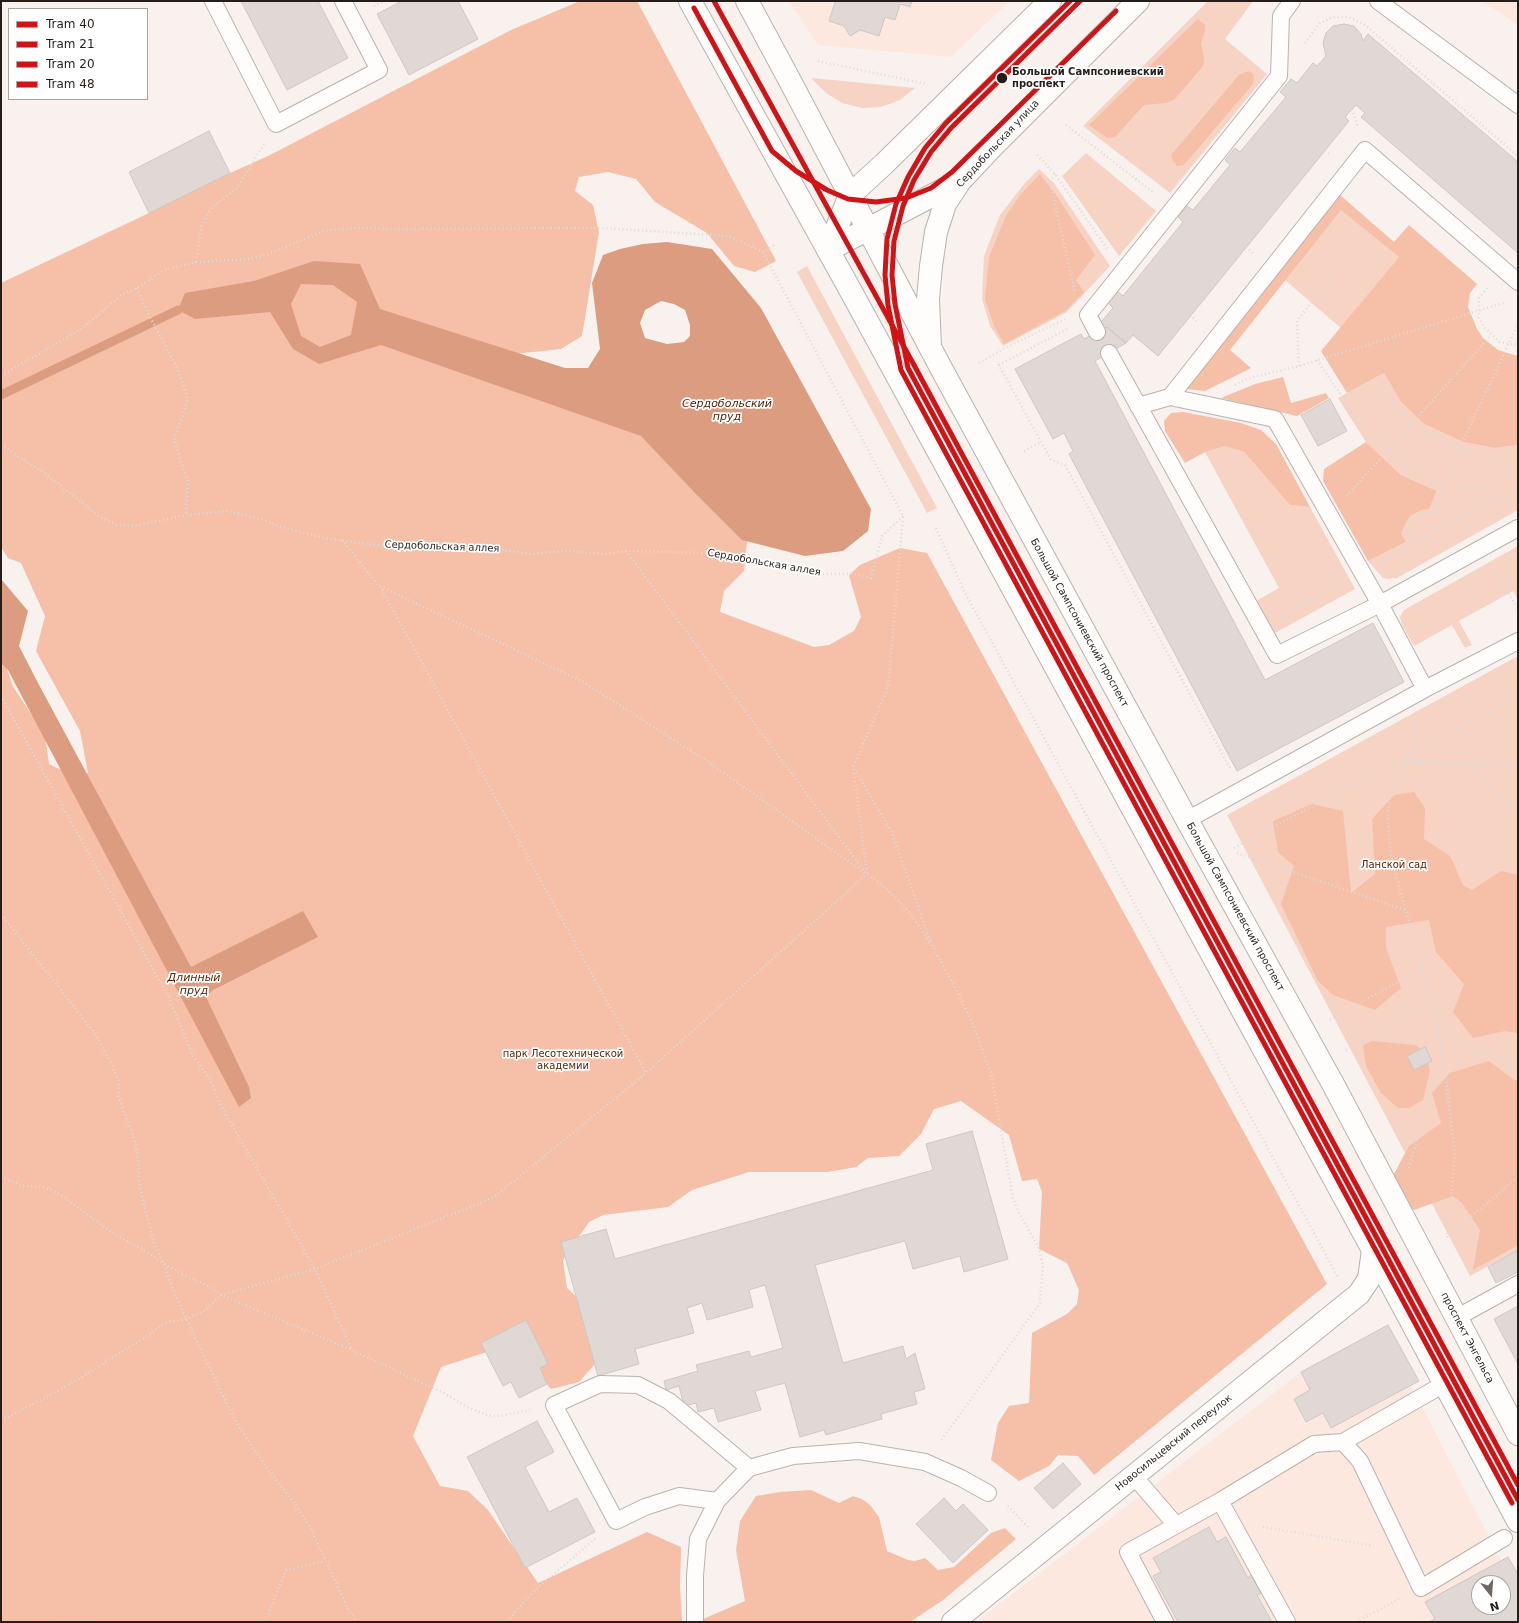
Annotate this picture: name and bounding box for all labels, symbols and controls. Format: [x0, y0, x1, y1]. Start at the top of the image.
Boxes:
legend [8, 8, 148, 100]
text: Tram 40 [46, 17, 95, 31]
text: Tram 21 [46, 37, 95, 51]
text: Tram 20 [46, 57, 95, 71]
place label: Большой Сампсониевский проспект [1012, 66, 1164, 90]
marker: Большой Сампсониевский проспект [995, 71, 1009, 85]
text: Tram 48 [46, 77, 95, 91]
street label: Сердобольская улица [954, 98, 1042, 190]
water label: Сердобольский пруд [682, 397, 772, 423]
street label: Большой Сампсониевский проспект [1027, 537, 1131, 709]
street label: Сердобольская аллея [384, 539, 500, 555]
street label: Сердобольская аллея [706, 547, 822, 579]
street label: Большой Сампсониевский проспект [1183, 821, 1287, 993]
park label: Ланской сад [1361, 859, 1427, 871]
water label: Длинный пруд [168, 971, 220, 997]
park label: парк Лесотехнической академии [503, 1048, 623, 1072]
street label: проспект Энгельса [1438, 1291, 1496, 1385]
street label: Новосильцевский переулок [1113, 1392, 1235, 1494]
north arrow [1471, 1575, 1511, 1615]
text: N [1488, 1598, 1501, 1614]

